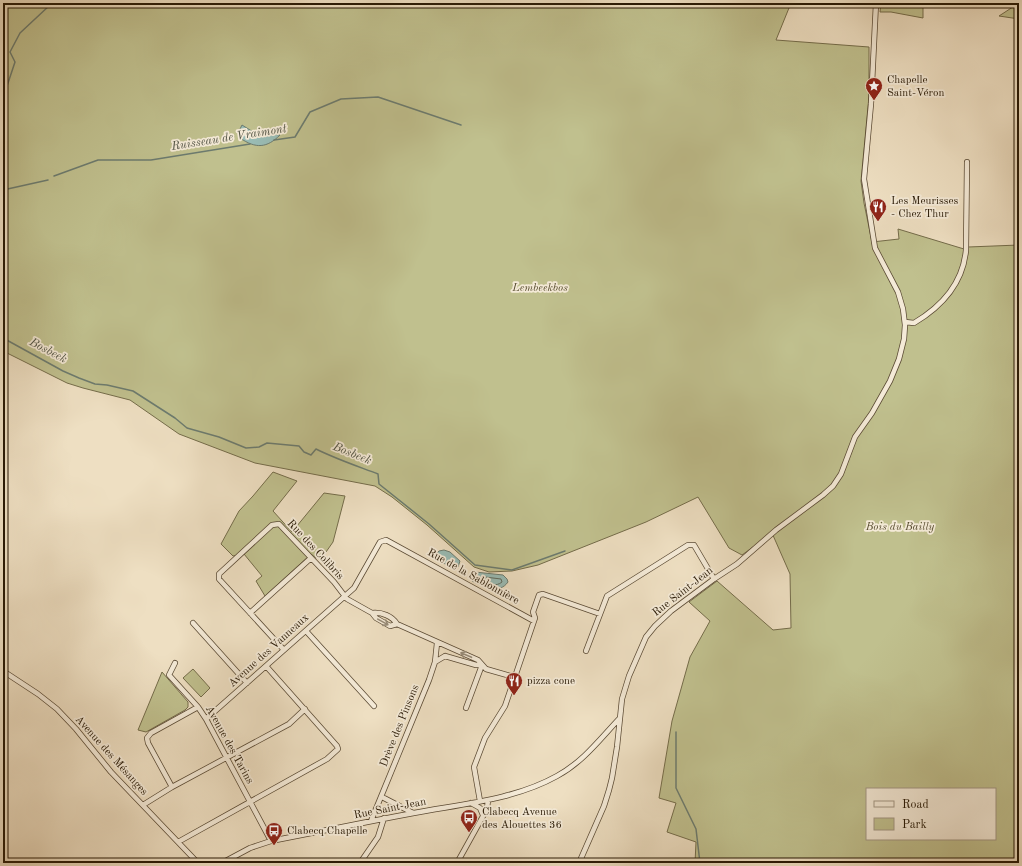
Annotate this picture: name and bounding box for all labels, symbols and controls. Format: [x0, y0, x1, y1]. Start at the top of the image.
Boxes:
place label: Chapelle Saint-Véron [887, 75, 945, 99]
place icon: Chapelle Saint-Véron [864, 76, 884, 101]
water label: Ruisseau de Vraimont [170, 123, 288, 153]
place label: Les Meurisses - Chez Thur [891, 196, 959, 220]
restaurant icon: Les Meurisses - Chez Thur [868, 197, 888, 222]
park label: Lembeekbos [511, 283, 568, 294]
water label: Bosbeek [26, 336, 69, 366]
water label: Bosbeek [330, 441, 373, 467]
street label: Rue des Colibris [285, 518, 345, 582]
park label: Bois du Bailly [865, 522, 935, 533]
street label: Rue de la Sablonnière [425, 547, 521, 607]
street label: Rue Saint-Jean [651, 565, 715, 619]
street label: Avenue des Vanneaux [227, 612, 311, 690]
one-way arrow [377, 619, 389, 627]
one-way arrow [461, 651, 473, 658]
restaurant icon: pizza cone [504, 671, 524, 696]
place label: pizza cone [527, 676, 575, 687]
street label: Drève des Pinsons [378, 683, 422, 769]
street label: Avenue des Tarins [203, 704, 255, 786]
street label: Avenue des Mésanges [72, 714, 150, 798]
legend [866, 788, 996, 840]
street label: Rue Saint-Jean [353, 797, 427, 821]
text: Road [902, 799, 929, 811]
place label: Clabecq Avenue des Alouettes 36 [482, 807, 562, 831]
bus stop icon: Clabecq Avenue des Alouettes 36 [459, 808, 479, 833]
text: Park [902, 819, 927, 831]
bus stop icon: Clabecq Chapelle [264, 821, 284, 846]
place label: Clabecq Chapelle [287, 826, 367, 837]

